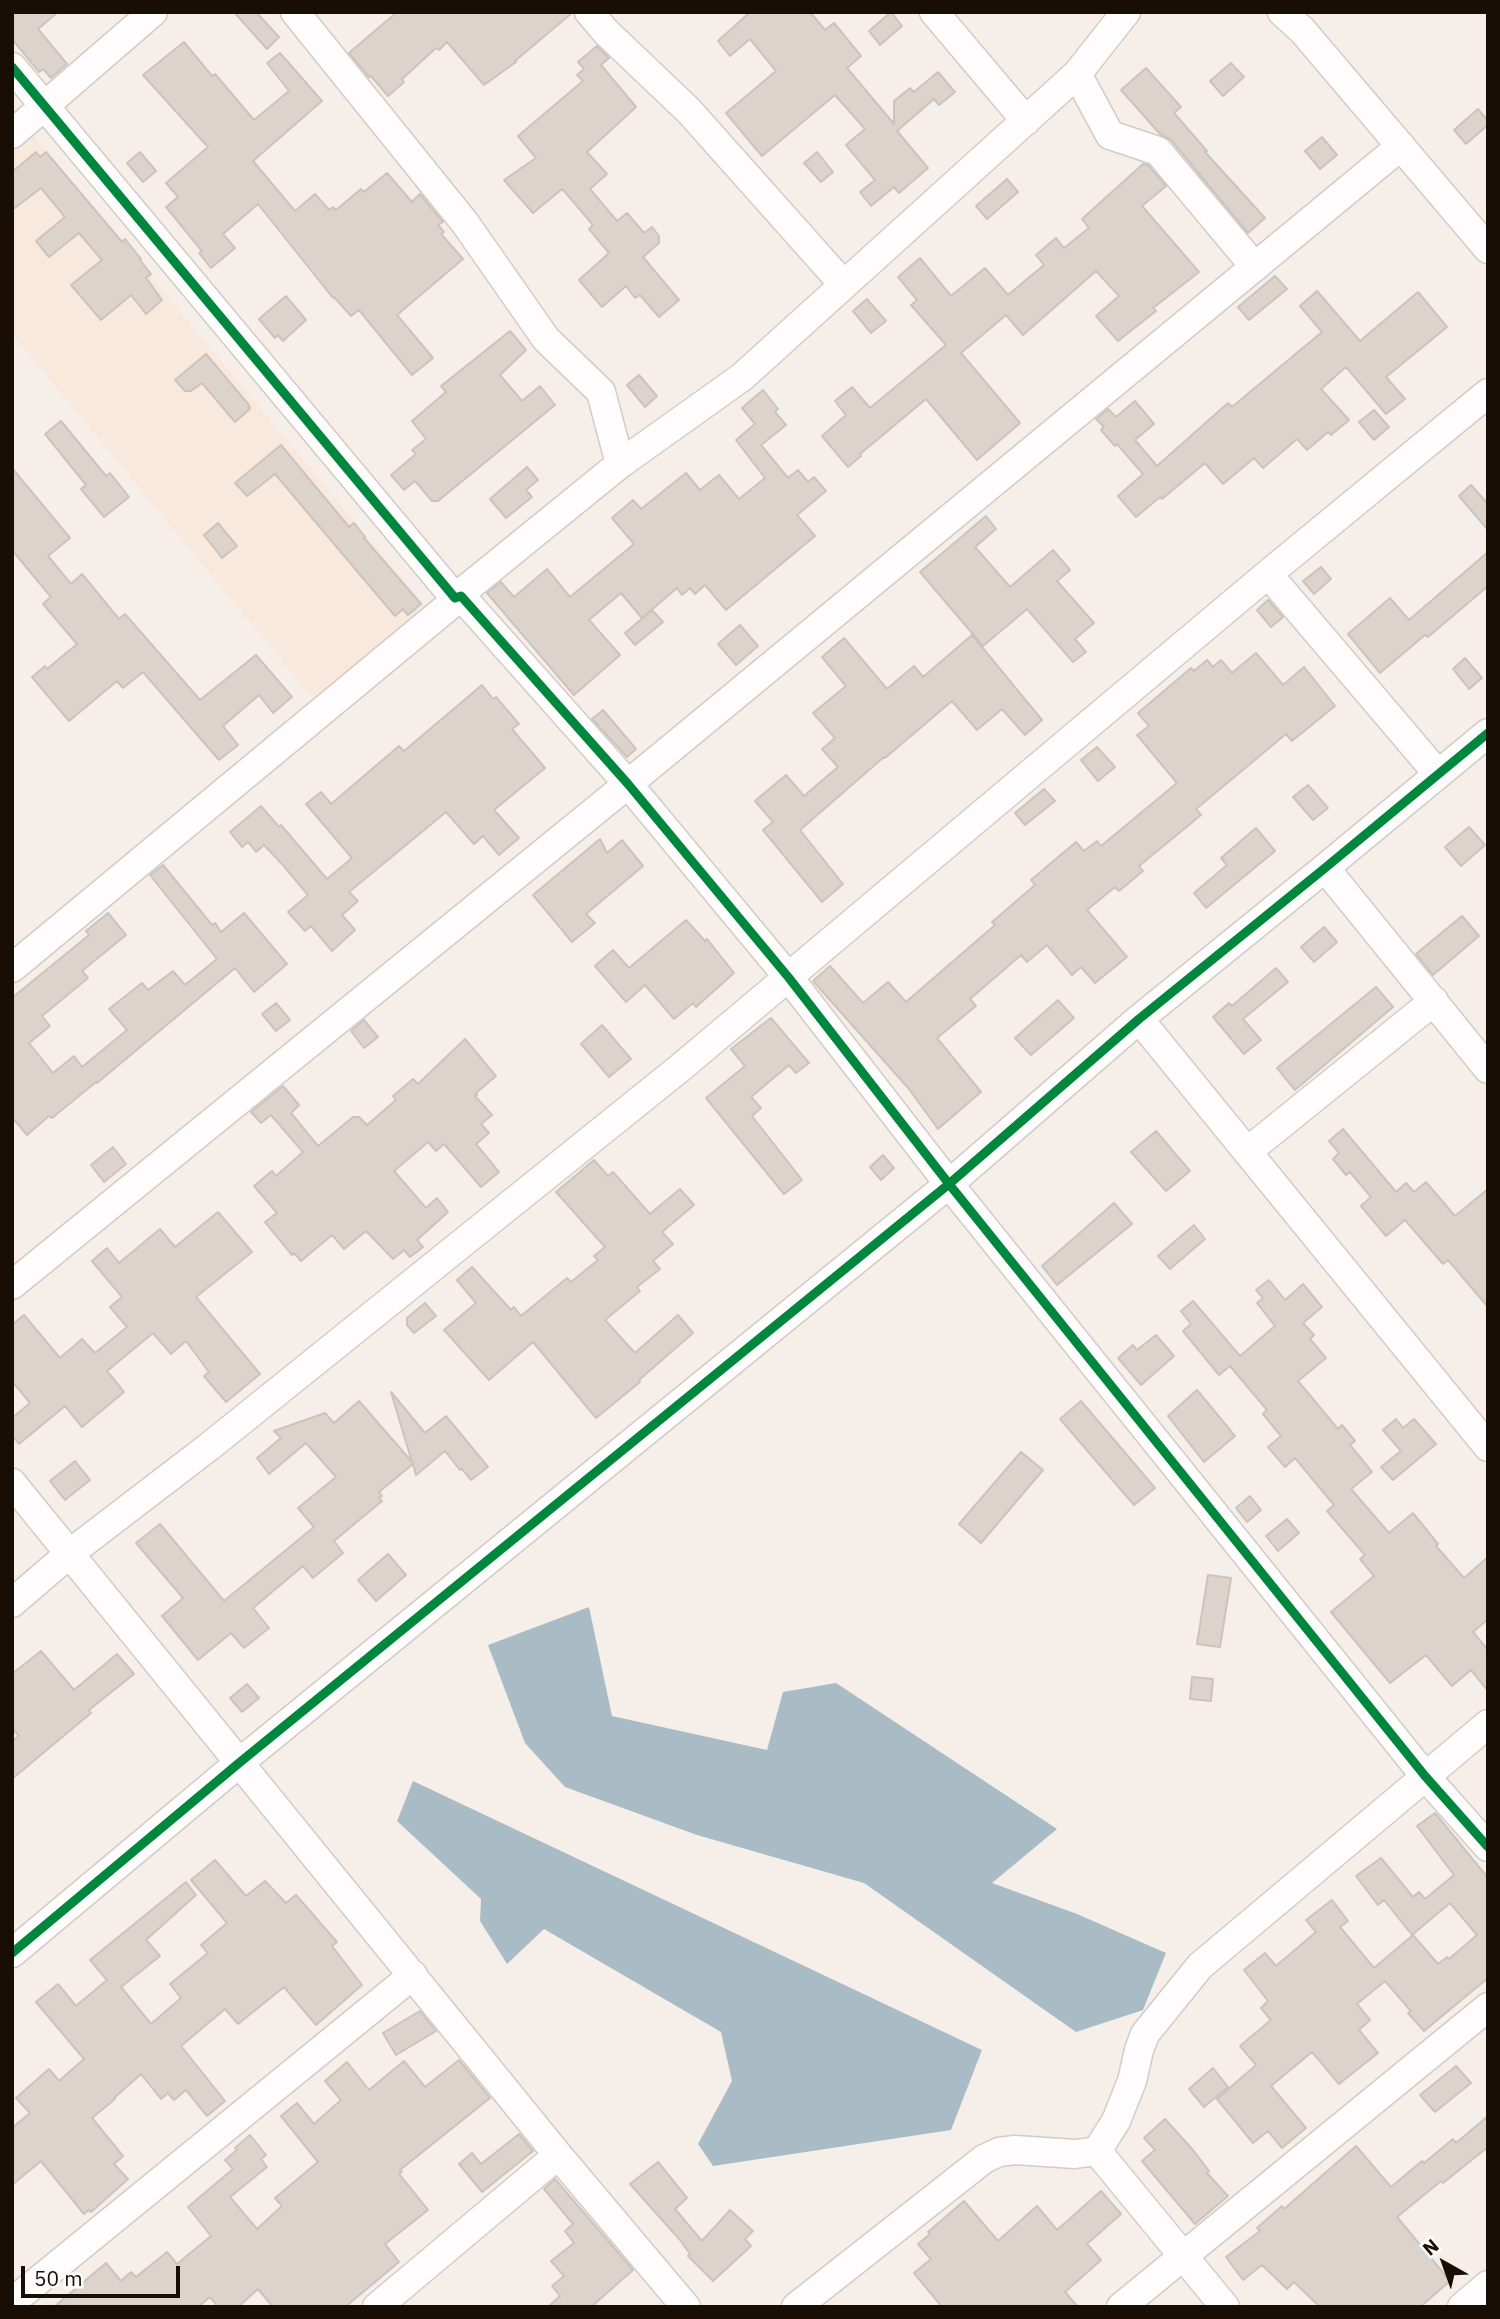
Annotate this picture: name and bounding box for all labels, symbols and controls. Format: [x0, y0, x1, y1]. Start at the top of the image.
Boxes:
north arrow [1409, 2228, 1479, 2298]
text: N [1418, 2233, 1443, 2261]
scale bar [24, 2252, 184, 2296]
text: 50 m [34, 2264, 83, 2292]

